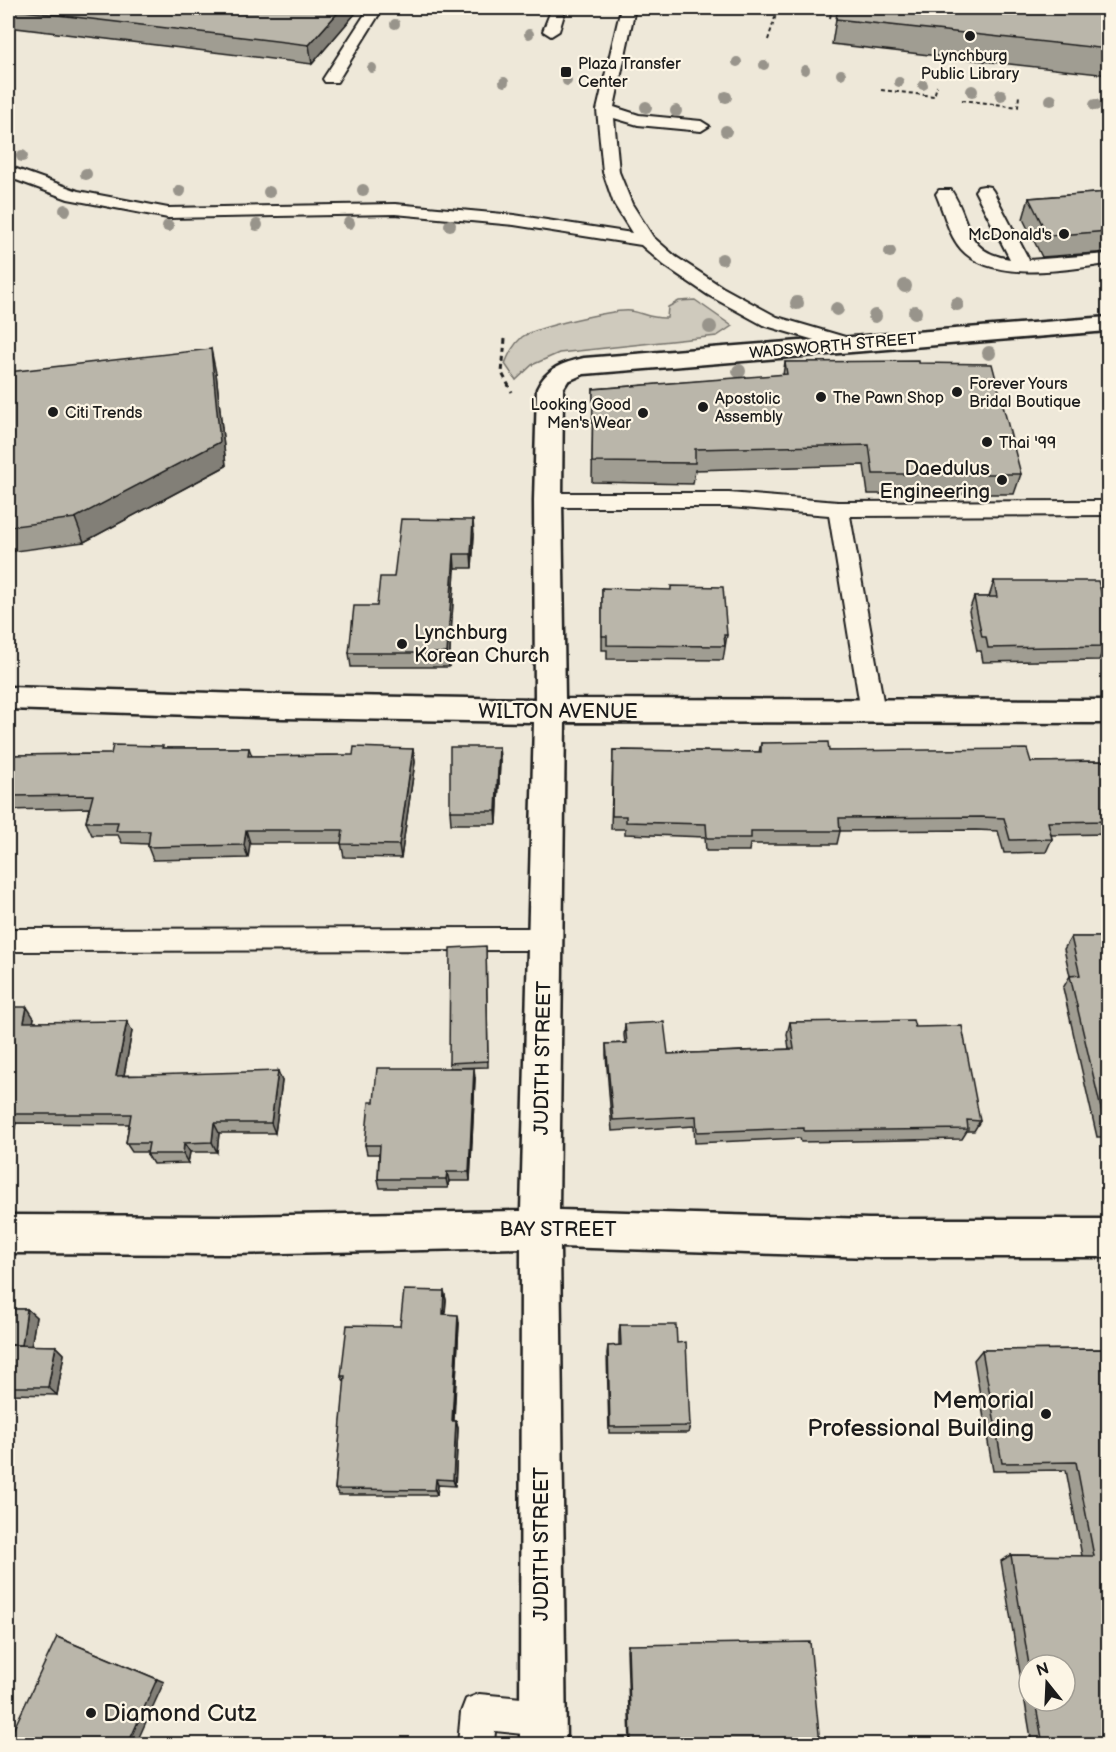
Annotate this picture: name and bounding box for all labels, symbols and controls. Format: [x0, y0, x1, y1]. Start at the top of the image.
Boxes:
marker: Lynchburg Public Library [963, 29, 977, 43]
place label: Lynchburg Public Library [921, 47, 1020, 84]
place label: Plaza Transfer Center [578, 55, 681, 92]
marker: Plaza Transfer Center [559, 65, 573, 79]
place label: McDonald's [968, 226, 1052, 245]
marker: McDonald's [1057, 227, 1071, 241]
street label: WADSWORTH STREET [748, 330, 918, 363]
place label: Forever Yours Bridal Boutique [969, 375, 1081, 412]
marker: Forever Yours Bridal Boutique [950, 385, 964, 399]
place label: The Pawn Shop [833, 389, 944, 408]
place label: Apostolic Assembly [715, 390, 783, 427]
marker: The Pawn Shop [814, 390, 828, 404]
place label: Looking Good Men's Wear [531, 396, 631, 433]
marker: Apostolic Assembly [696, 400, 710, 414]
place label: Citi Trends [65, 404, 143, 423]
marker: Citi Trends [46, 405, 60, 419]
marker: Looking Good Men's Wear [636, 406, 650, 420]
place label: Thai '99 [999, 434, 1056, 453]
marker: Thai '99 [980, 435, 994, 449]
place label: Daedulus Engineering [880, 457, 990, 504]
marker: Daedulus Engineering [995, 473, 1009, 487]
place label: Lynchburg Korean Church [414, 621, 550, 668]
marker: Lynchburg Korean Church [395, 637, 409, 651]
street label: WILTON AVENUE [478, 700, 638, 724]
street label: JUDITH STREET [530, 981, 556, 1135]
street label: BAY STREET [499, 1218, 617, 1242]
place label: Memorial Professional Building [807, 1386, 1034, 1443]
marker: Memorial Professional Building [1039, 1407, 1053, 1421]
street label: JUDITH STREET [530, 1467, 554, 1621]
north arrow [1017, 1653, 1077, 1713]
text: N [1034, 1659, 1051, 1681]
place label: Diamond Cutz [103, 1699, 257, 1728]
marker: Diamond Cutz [84, 1706, 98, 1720]

